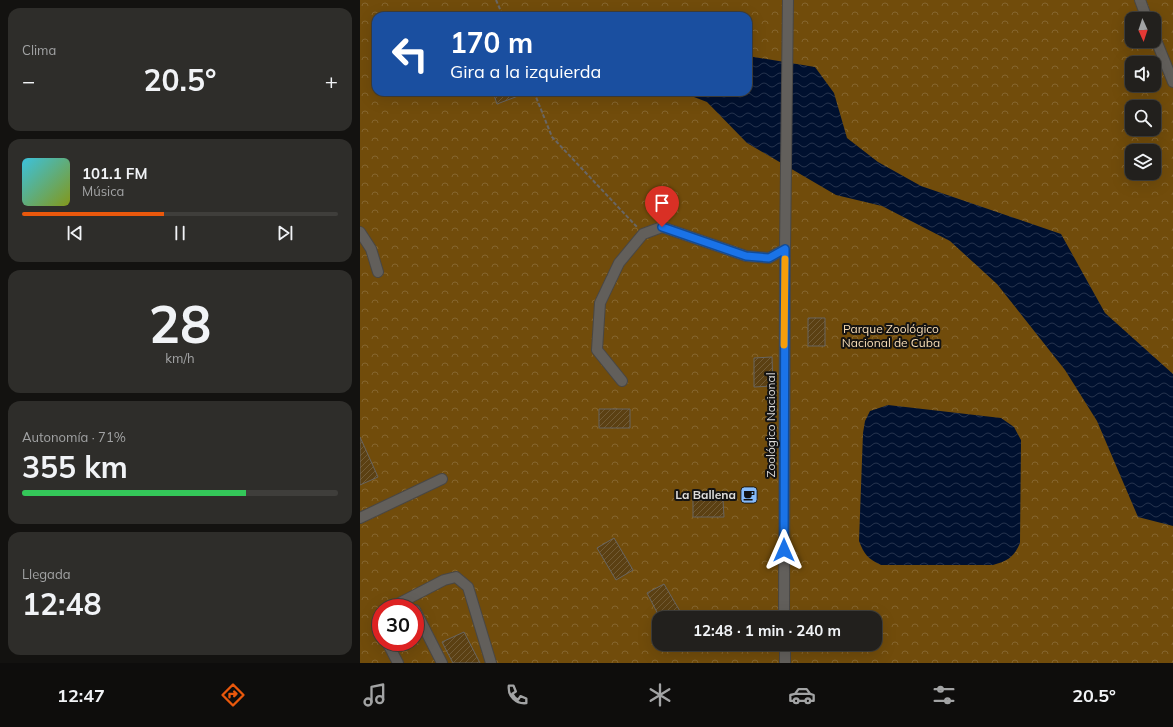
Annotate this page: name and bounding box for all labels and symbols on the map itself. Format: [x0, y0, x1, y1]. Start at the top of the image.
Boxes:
north arrow [1125, 12, 1161, 48]
pin [645, 186, 679, 227]
park label: Parque Zoológico Nacional de Cuba [842, 321, 940, 350]
street label: Zoológico Nacional [763, 372, 778, 478]
cafe icon: La Ballena [739, 485, 759, 505]
place label: La Ballena [675, 487, 736, 502]
position arrow [763, 529, 805, 571]
speed limit sign: 30 [372, 599, 424, 651]

